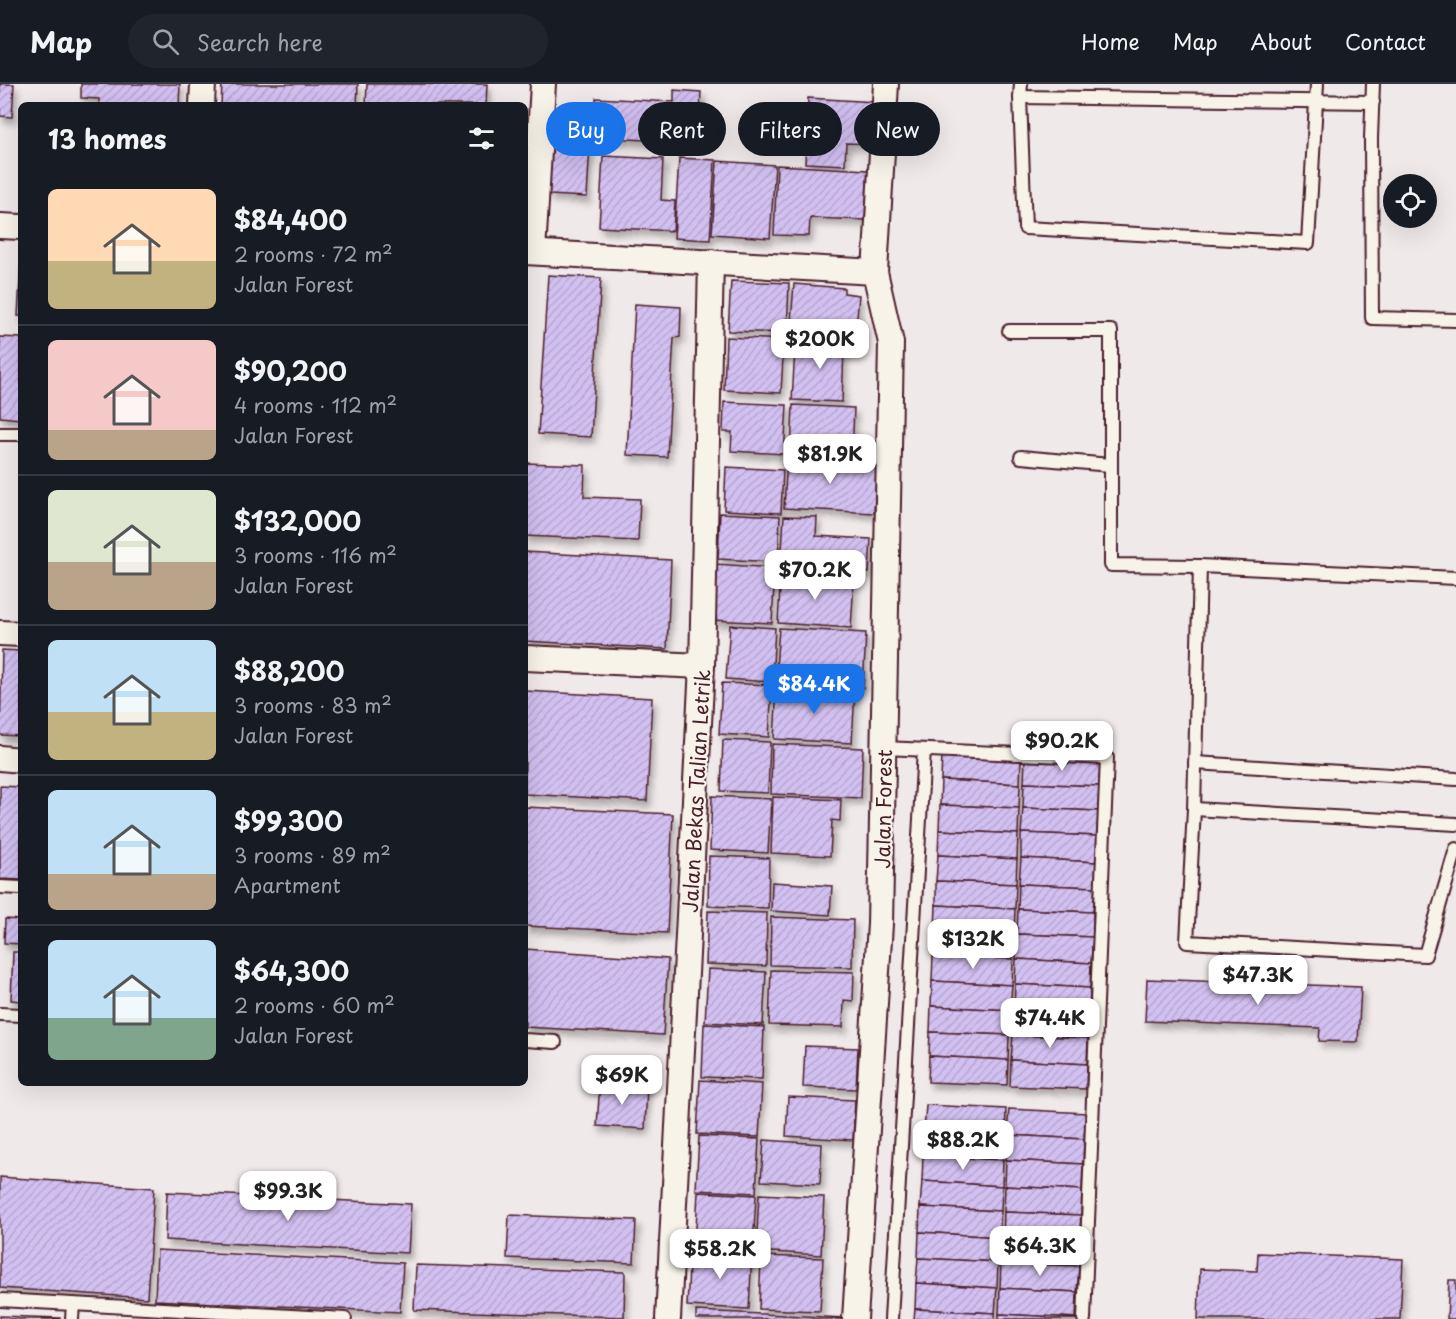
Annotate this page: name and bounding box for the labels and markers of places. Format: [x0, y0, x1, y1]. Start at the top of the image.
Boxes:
pin: $200K [778, 319, 862, 370]
pin: $81.9K [781, 434, 879, 485]
pin: $70.2K [766, 550, 864, 601]
pin: $84.4K [765, 664, 863, 715]
pin: $90.2K [1013, 721, 1111, 772]
pin: $132K [931, 919, 1015, 970]
pin: $47.3K [1209, 955, 1307, 1006]
pin: $74.4K [1001, 998, 1099, 1049]
pin: $69K [586, 1055, 658, 1106]
pin: $88.2K [914, 1120, 1012, 1171]
pin: $99.3K [239, 1171, 337, 1222]
pin: $64.3K [991, 1226, 1089, 1277]
pin: $58.2K [671, 1229, 769, 1280]

